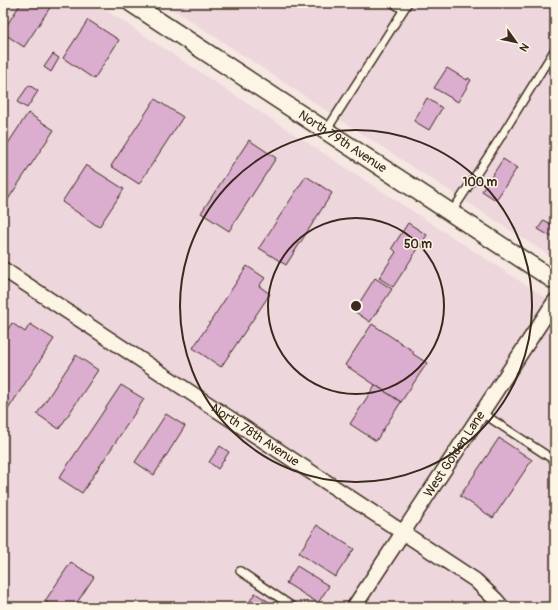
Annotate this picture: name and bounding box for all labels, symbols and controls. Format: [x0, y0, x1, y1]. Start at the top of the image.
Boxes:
north arrow [496, 22, 536, 62]
text: N [516, 41, 531, 54]
street label: North 79th Avenue [295, 107, 390, 177]
text: 100 m [463, 175, 498, 190]
text: 50 m [404, 237, 432, 252]
centre of rings [349, 299, 363, 313]
street label: North 78th Avenue [208, 400, 303, 470]
street label: West Golden Lane [420, 407, 489, 500]

